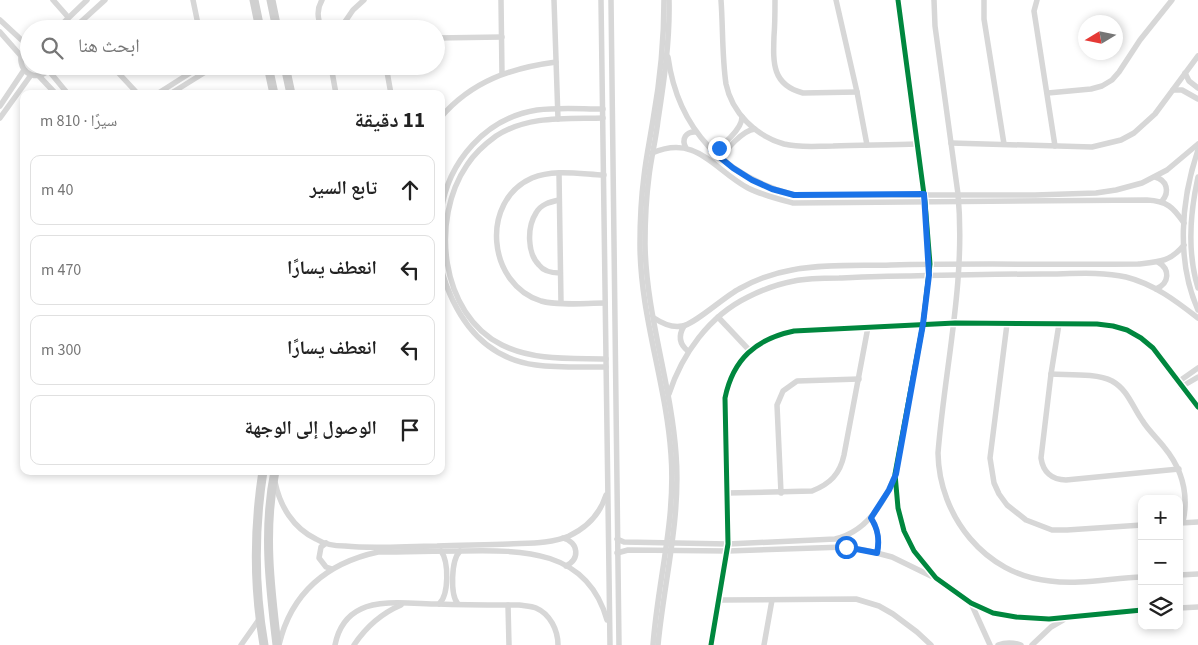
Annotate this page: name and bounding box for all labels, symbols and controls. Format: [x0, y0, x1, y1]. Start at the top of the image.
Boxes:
north arrow [1078, 15, 1123, 60]
search box [20, 20, 445, 75]
text: ابحث هنا [78, 33, 140, 60]
icon: search [38, 34, 66, 62]
text: 11 دقيقة [355, 105, 425, 135]
text: سيرًا · 810 m [40, 110, 117, 132]
route end [708, 137, 731, 160]
text: تابع السير [310, 175, 377, 202]
icon: ahead [396, 176, 424, 204]
text: 40 m [41, 179, 73, 201]
text: انعطف يسارًا [287, 255, 377, 282]
icon: left [396, 256, 424, 284]
text: 470 m [41, 259, 81, 281]
text: انعطف يسارًا [287, 335, 377, 362]
icon: left [396, 336, 424, 364]
text: 300 m [41, 339, 81, 361]
text: الوصول إلى الوجهة [244, 415, 377, 442]
icon: arrive [396, 416, 424, 444]
map controls [1138, 495, 1183, 630]
button: + [1138, 495, 1183, 540]
route start [835, 536, 858, 559]
button: − [1138, 540, 1183, 585]
button: layers [1138, 585, 1183, 630]

